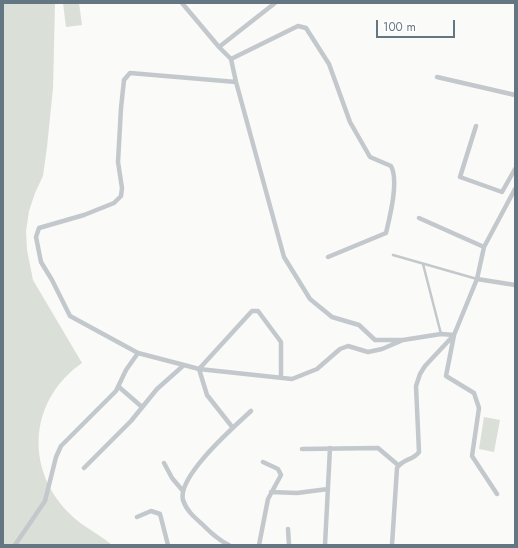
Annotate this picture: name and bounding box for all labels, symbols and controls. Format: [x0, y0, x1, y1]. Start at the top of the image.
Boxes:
scale bar [378, 12, 457, 38]
text: 100 m [383, 18, 416, 36]

